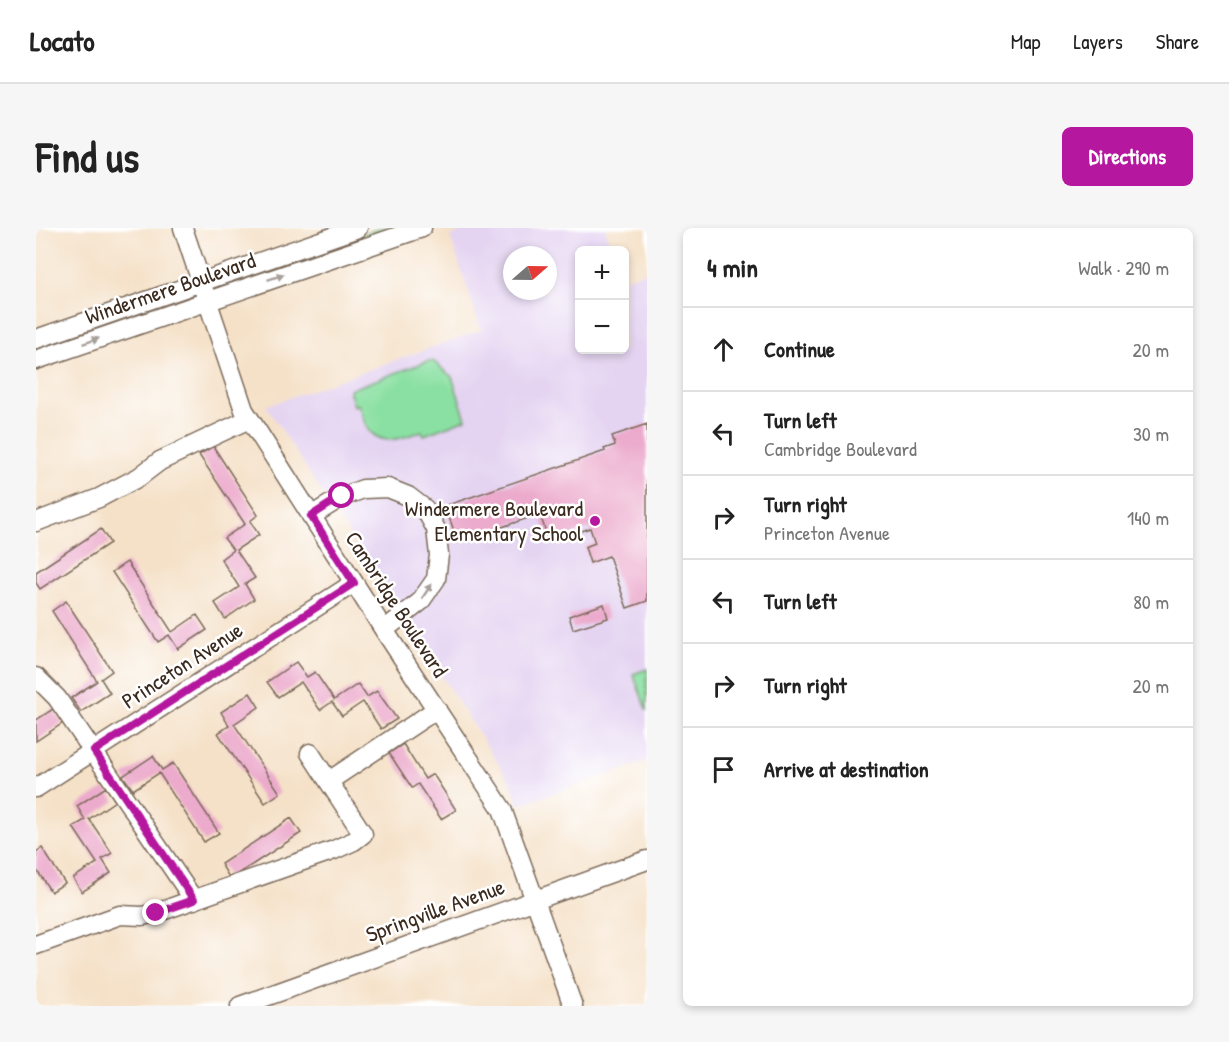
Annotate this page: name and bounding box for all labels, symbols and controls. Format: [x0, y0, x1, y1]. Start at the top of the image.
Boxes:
text: Locato [30, 22, 94, 60]
text: Map [1011, 27, 1040, 56]
text: Layers [1073, 27, 1123, 56]
text: Share [1156, 27, 1199, 56]
button: Directions [1062, 127, 1193, 186]
text: Find us [36, 128, 139, 185]
street label: Windermere Boulevard [81, 245, 259, 331]
north arrow [503, 246, 557, 300]
map controls [575, 246, 629, 354]
button: + [575, 246, 629, 300]
text: 4 min [707, 250, 758, 285]
text: Walk · 290 m [1078, 254, 1169, 281]
one-way arrow [267, 272, 285, 282]
button: − [575, 300, 629, 354]
icon: ahead [707, 333, 740, 366]
text: Continue [764, 334, 835, 364]
one-way arrow [82, 335, 100, 345]
text: 20 m [1132, 336, 1169, 363]
text: Turn left [764, 405, 837, 435]
icon: left [707, 417, 740, 450]
text: 30 m [1133, 420, 1169, 447]
text: Cambridge Boulevard [764, 435, 917, 462]
route start [328, 482, 354, 508]
text: Turn right [764, 489, 847, 519]
place label: Windermere Boulevard Elementary School [405, 493, 583, 548]
icon: right [707, 501, 740, 534]
text: 140 m [1127, 504, 1169, 531]
marker: Windermere Boulevard Elementary School [588, 514, 602, 528]
text: Princeton Avenue [764, 519, 890, 546]
street label: Cambridge Boulevard [339, 525, 456, 683]
one-way arrow [421, 584, 433, 600]
icon: left [707, 585, 740, 618]
text: Turn left [764, 586, 837, 616]
text: 80 m [1133, 588, 1169, 615]
street label: Princeton Avenue [116, 615, 248, 715]
icon: right [707, 669, 740, 702]
text: Turn right [764, 670, 847, 700]
text: 20 m [1132, 672, 1169, 699]
icon: arrive [707, 753, 740, 786]
text: Arrive at destination [764, 754, 929, 784]
street label: Springville Avenue [362, 871, 509, 949]
route end [142, 899, 168, 925]

